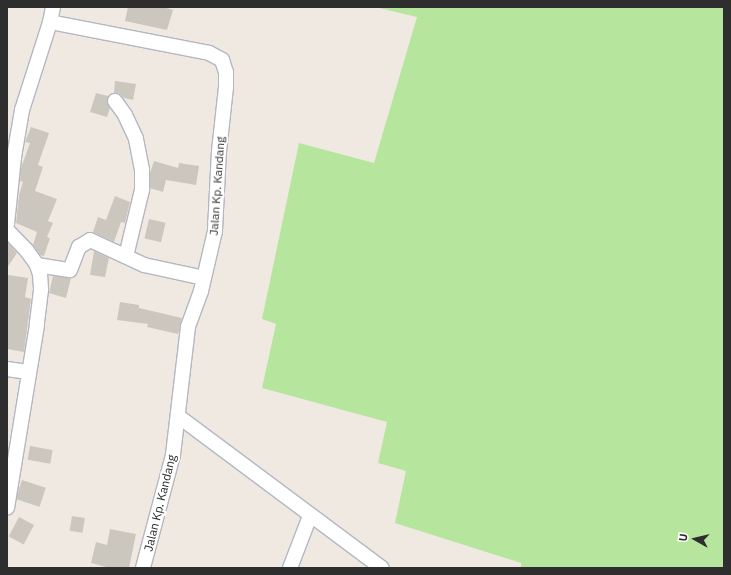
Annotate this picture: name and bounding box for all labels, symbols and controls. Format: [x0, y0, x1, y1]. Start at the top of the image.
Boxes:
street label: Jalan Kp. Kandang [206, 136, 228, 236]
street label: Jalan Kp. Kandang [141, 453, 179, 553]
north arrow [675, 519, 715, 559]
text: U [676, 533, 691, 542]

